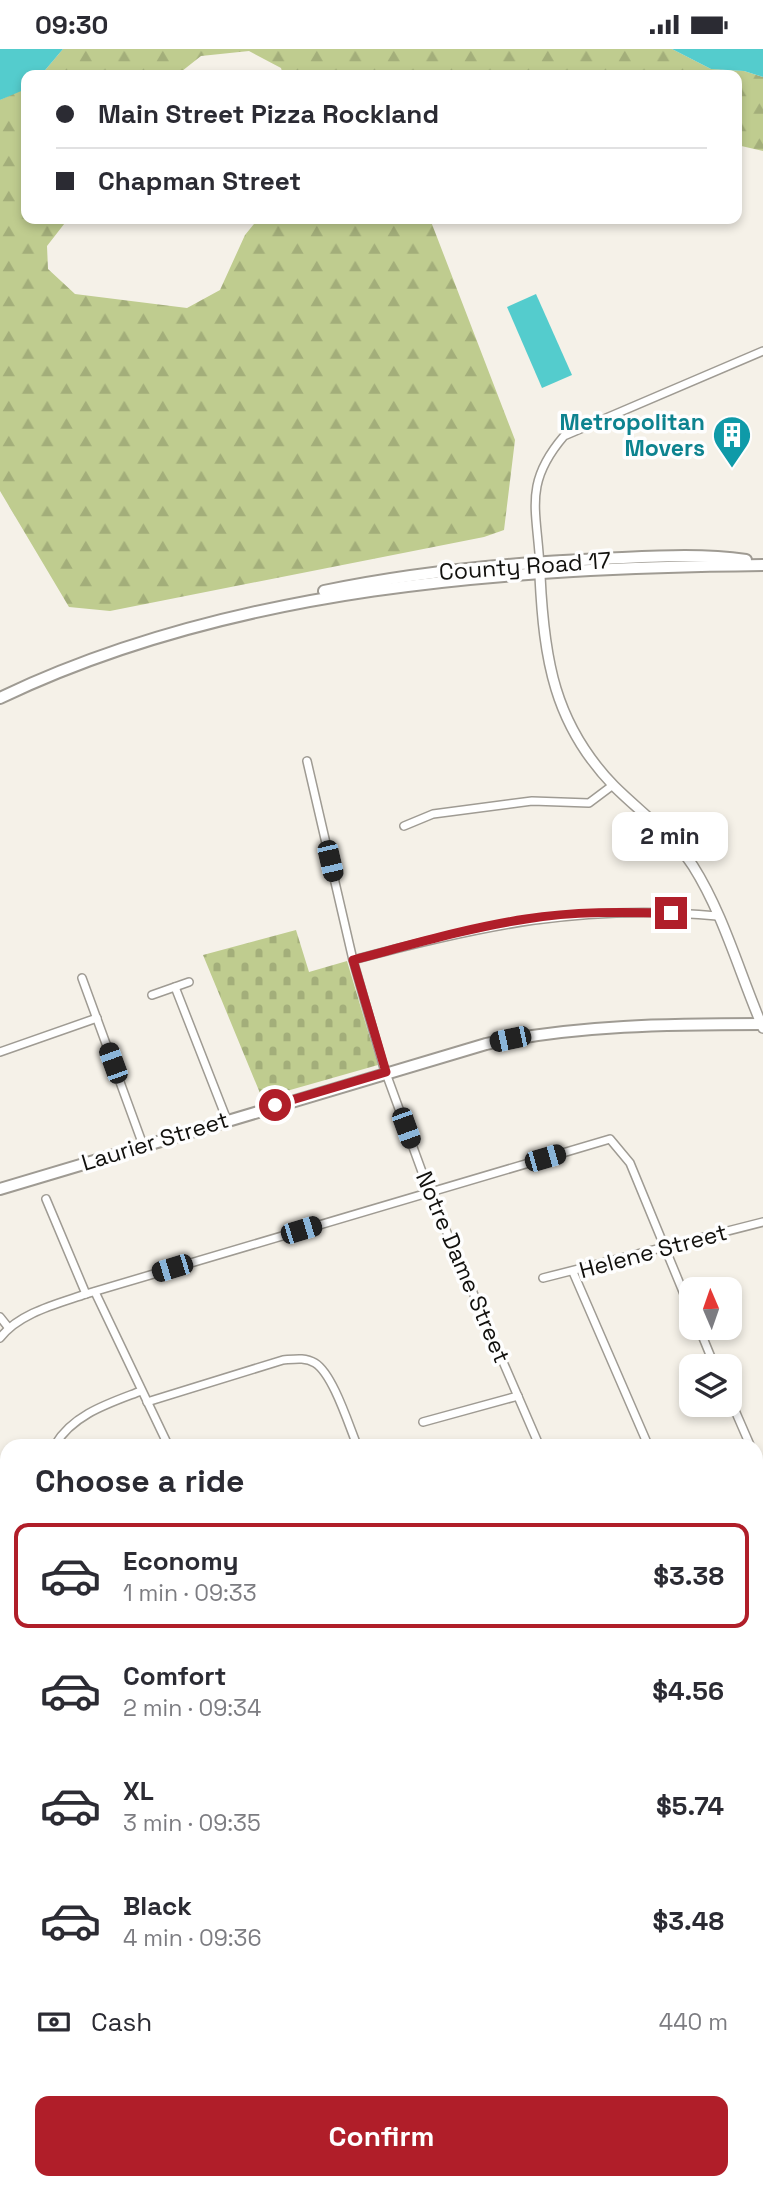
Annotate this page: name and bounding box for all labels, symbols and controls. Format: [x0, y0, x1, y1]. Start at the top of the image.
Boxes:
text: 09:30 [35, 8, 108, 42]
text: Main Street Pizza Rockland [98, 97, 439, 131]
text: Chapman Street [98, 164, 301, 198]
place label: Metropolitan Movers [560, 407, 705, 463]
building icon: Metropolitan Movers [711, 414, 753, 469]
street label: County Road 17 [438, 545, 612, 587]
callout: 2 min [613, 811, 729, 861]
text: 2 min [640, 821, 700, 851]
car [316, 838, 345, 884]
route end [655, 897, 687, 929]
car [488, 1024, 533, 1054]
car [96, 1040, 131, 1086]
route start [259, 1089, 291, 1121]
street label: Laurier Street [78, 1104, 232, 1178]
car [389, 1105, 424, 1151]
car [522, 1142, 569, 1174]
street label: Notre Dame Street [409, 1167, 517, 1367]
car [278, 1214, 325, 1246]
street label: Helene Street [576, 1217, 730, 1285]
car [149, 1252, 196, 1284]
north arrow [679, 1277, 742, 1341]
map controls [679, 1277, 742, 1417]
button: layers [679, 1354, 742, 1417]
text: Choose a ride [35, 1461, 245, 1501]
icon: car [39, 1544, 102, 1607]
text: Economy [123, 1544, 239, 1578]
text: $3.38 [653, 1559, 724, 1593]
text: 1 min · 09:33 [123, 1578, 257, 1608]
icon: car [39, 1659, 102, 1722]
text: Comfort [123, 1659, 226, 1693]
text: $4.56 [652, 1674, 724, 1708]
text: 2 min · 09:34 [123, 1693, 261, 1723]
icon: car [39, 1774, 102, 1837]
text: XL [123, 1774, 154, 1808]
text: $5.74 [656, 1789, 724, 1823]
text: 3 min · 09:35 [123, 1808, 261, 1838]
icon: car [39, 1889, 102, 1952]
text: Black [123, 1889, 192, 1923]
text: $3.48 [653, 1904, 724, 1938]
text: 4 min · 09:36 [123, 1923, 262, 1953]
icon: cash [35, 2003, 73, 2041]
text: Cash [91, 2005, 152, 2039]
text: 440 m [659, 2007, 728, 2037]
button: Confirm [35, 2096, 728, 2176]

